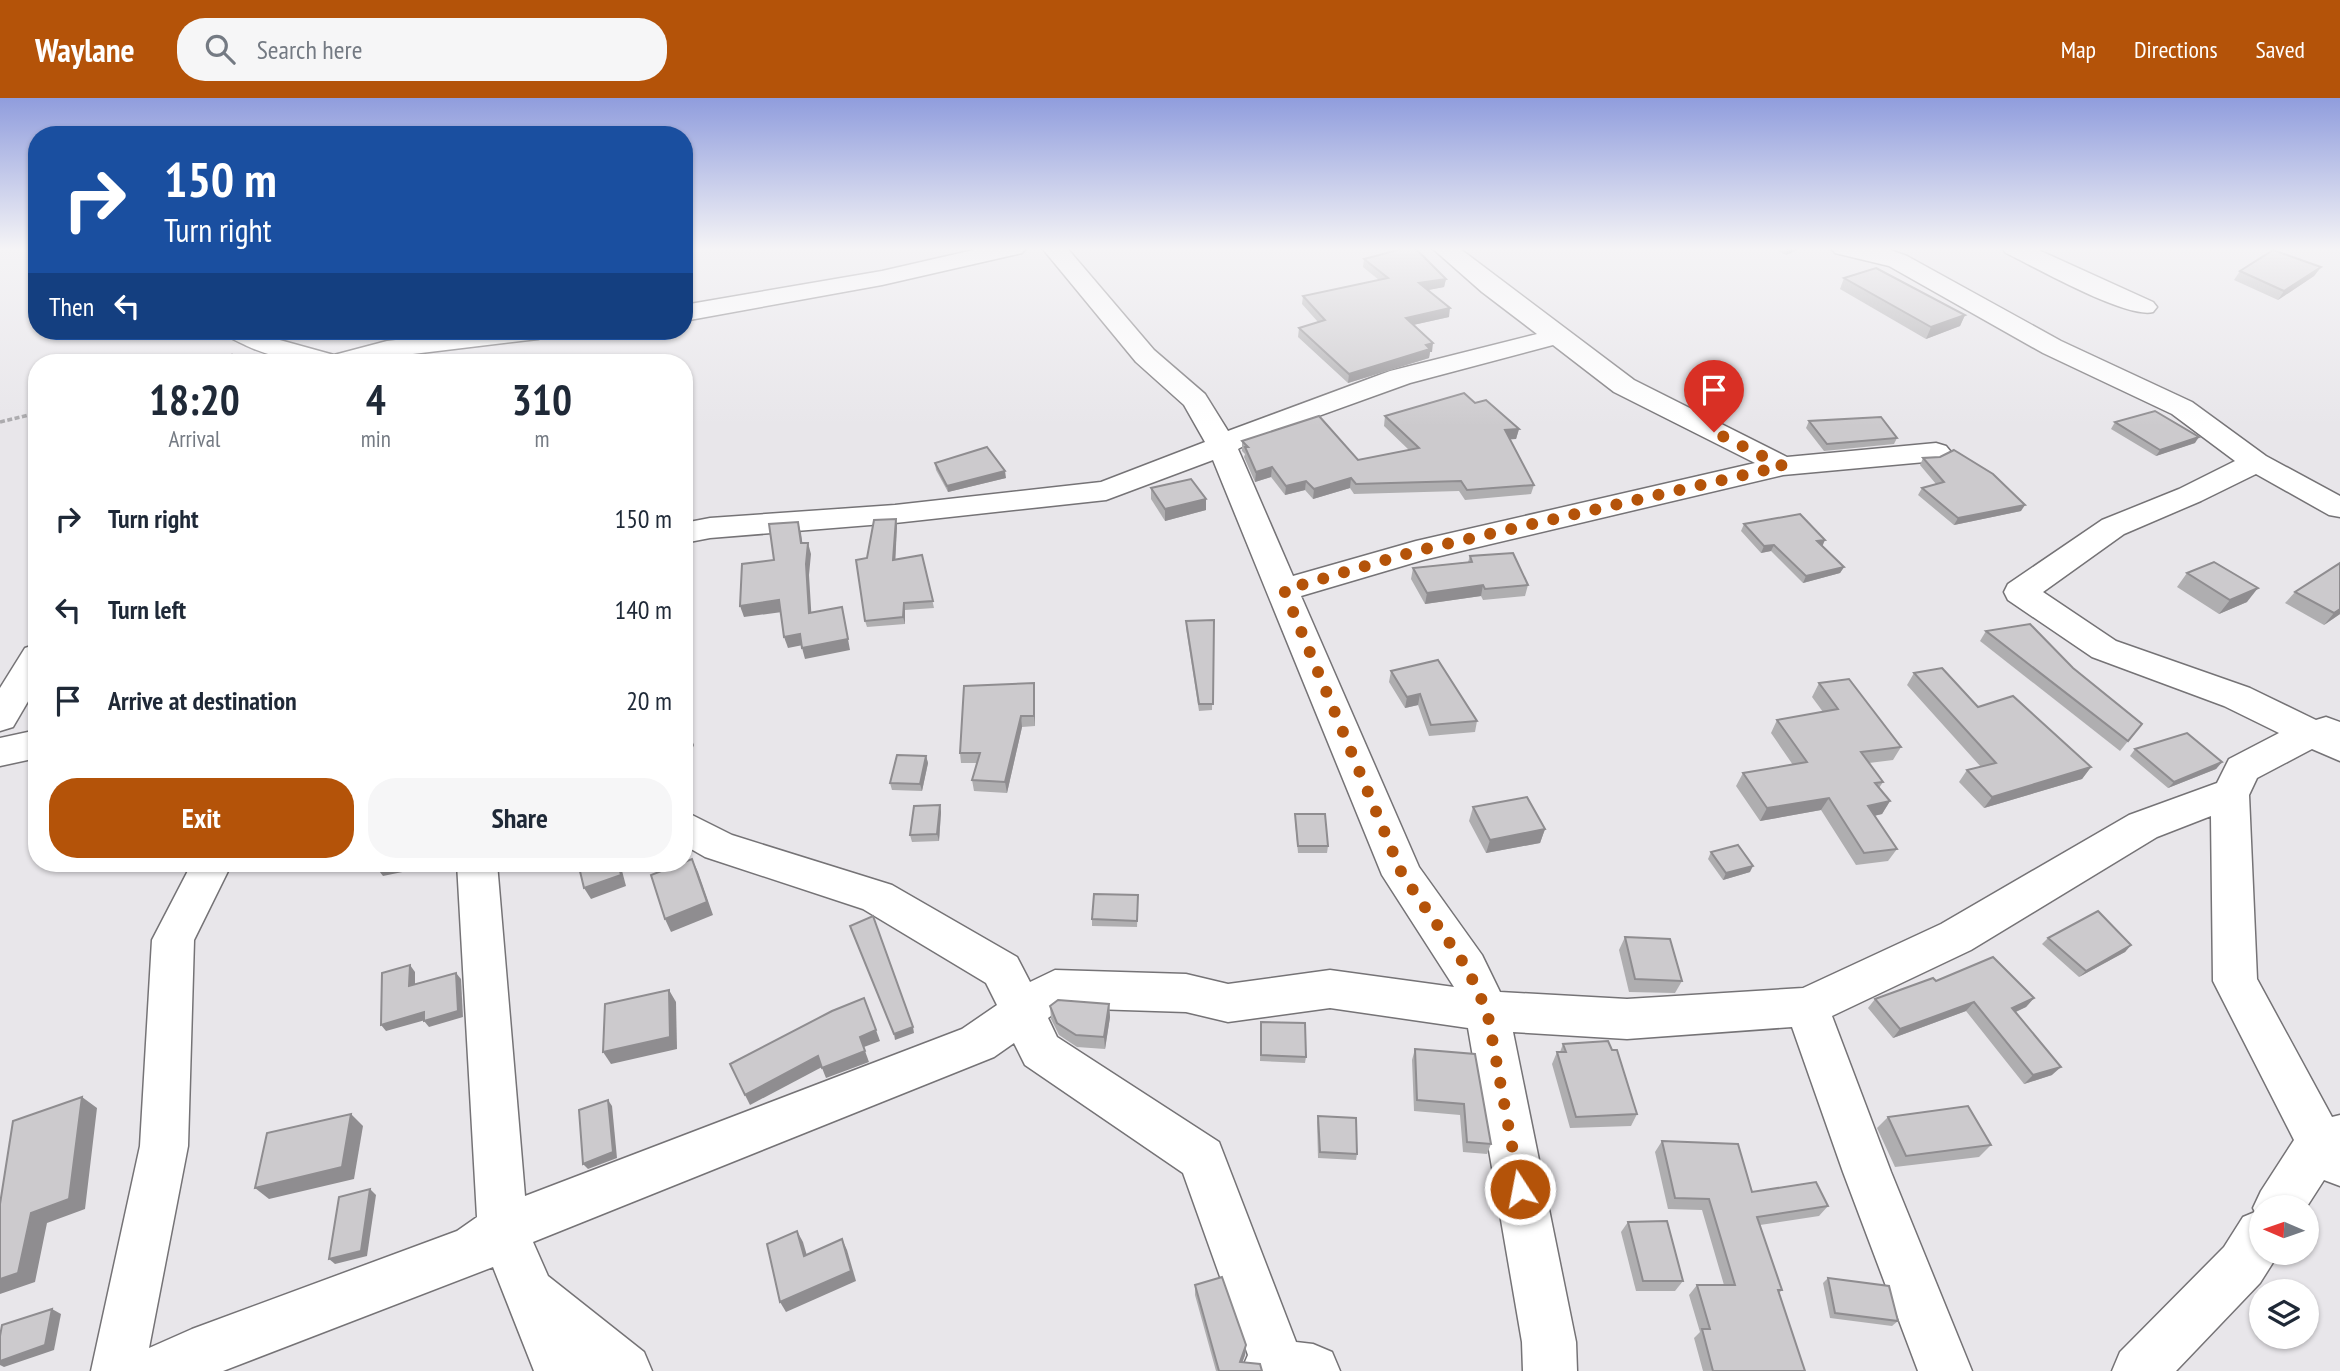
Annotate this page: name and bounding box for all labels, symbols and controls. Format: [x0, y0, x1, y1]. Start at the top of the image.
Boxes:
search box [177, 18, 667, 81]
text: Waylane [35, 28, 135, 71]
icon: search [201, 30, 239, 68]
text: Search here [257, 33, 362, 66]
text: Map [2061, 34, 2096, 65]
text: Directions [2134, 34, 2218, 65]
text: Saved [2256, 34, 2305, 65]
text: 150 m [164, 147, 277, 211]
icon: right [49, 154, 140, 245]
text: Turn right [164, 209, 272, 251]
icon: left [108, 287, 146, 325]
text: Then [49, 290, 94, 323]
pin [1684, 360, 1744, 432]
icon: arrive [1695, 371, 1733, 409]
text: 18:20 [149, 372, 240, 427]
text: 4 [366, 372, 386, 427]
text: 310 [512, 372, 572, 427]
text: Arrival [168, 424, 220, 453]
text: min [361, 424, 391, 453]
text: m [534, 424, 549, 453]
icon: right [49, 500, 87, 538]
text: Turn right [108, 502, 199, 535]
text: 150 m [614, 502, 672, 535]
icon: left [49, 591, 87, 629]
text: Turn left [108, 593, 186, 626]
text: 140 m [614, 593, 672, 626]
icon: arrive [49, 682, 87, 720]
text: Arrive at destination [108, 684, 297, 717]
text: 20 m [626, 684, 672, 717]
button: Exit [49, 778, 354, 858]
button: Share [368, 778, 672, 858]
position arrow [1483, 1152, 1557, 1226]
north arrow [2249, 1195, 2319, 1265]
map controls [2249, 1195, 2319, 1349]
button: layers [2249, 1279, 2319, 1349]

